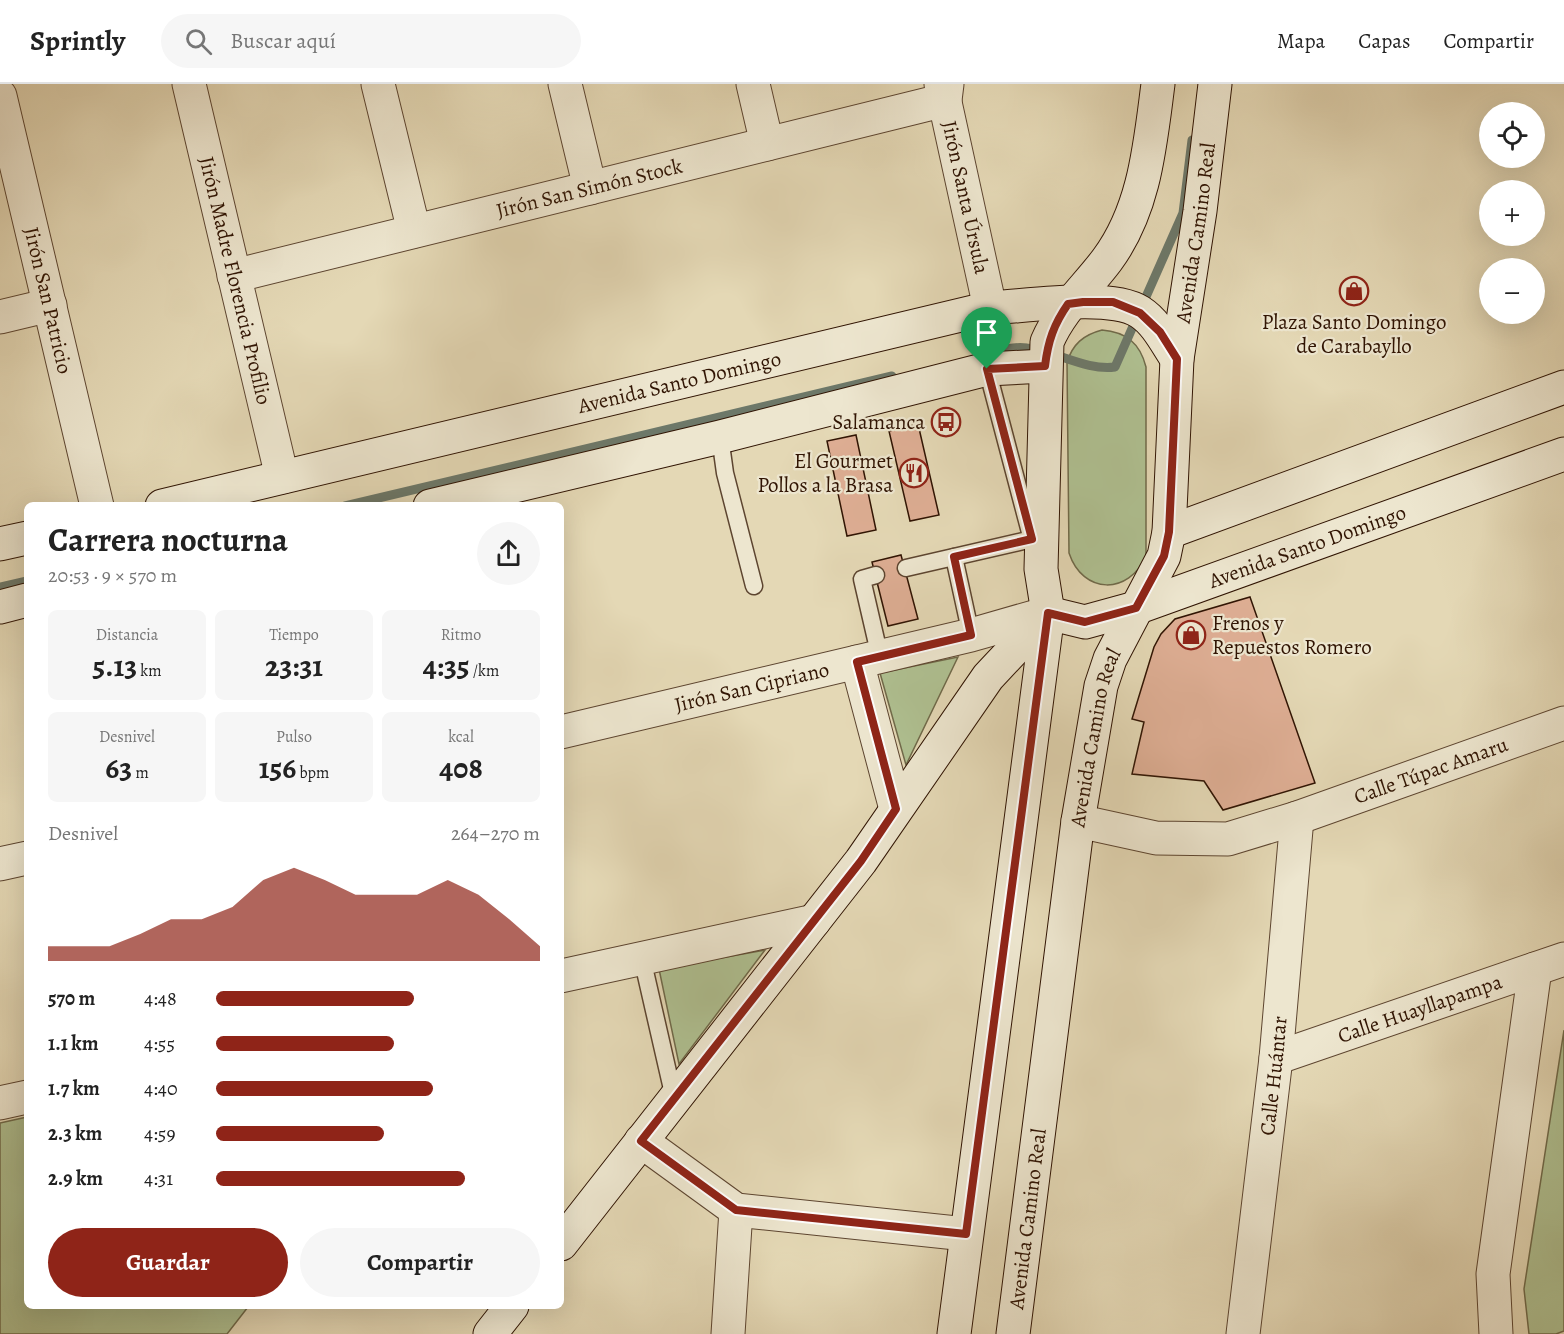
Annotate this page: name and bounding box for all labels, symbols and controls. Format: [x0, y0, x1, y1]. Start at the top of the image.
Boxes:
search box [161, 14, 581, 68]
text: Sprintly [30, 22, 125, 60]
icon: search [182, 25, 215, 58]
text: Buscar aquí [230, 26, 336, 56]
text: Mapa [1277, 27, 1325, 55]
text: Capas [1358, 27, 1411, 55]
text: Compartir [1444, 27, 1534, 55]
map controls [1479, 102, 1545, 324]
button: locate [1479, 102, 1545, 168]
street label: Jirón Santa Úrsula [935, 118, 996, 277]
street label: Avenida Camino Real [1169, 141, 1222, 326]
street label: Jirón San Simón Stock [493, 151, 686, 225]
street label: Jirón Madre Florencia Profilio [193, 154, 278, 407]
button: + [1479, 180, 1545, 246]
street label: Jirón San Patricio [17, 224, 79, 376]
button: − [1479, 258, 1545, 324]
shop icon: Plaza Santo Domingo de Carabayllo [1338, 275, 1370, 307]
pin [961, 307, 1012, 369]
place label: Plaza Santo Domingo de Carabayllo [1262, 308, 1446, 360]
icon: arrive [970, 316, 1003, 349]
street label: Avenida Santo Domingo [574, 344, 784, 420]
bus stop icon: Salamanca [930, 406, 962, 438]
place label: Salamanca [832, 408, 925, 436]
place label: El Gourmet Pollos a la Brasa [757, 447, 893, 499]
restaurant icon: El Gourmet Pollos a la Brasa [898, 457, 930, 489]
street label: Avenida Santo Domingo [1204, 498, 1410, 595]
text: Carrera nocturna [48, 517, 288, 562]
button: share [477, 522, 540, 585]
text: 20:53 · 9 × 570 m [48, 562, 177, 589]
place label: Frenos y Repuestos Romero [1212, 609, 1372, 661]
shop icon: Frenos y Repuestos Romero [1175, 619, 1207, 651]
text: Distancia [96, 624, 158, 646]
text: Tiempo [269, 624, 319, 646]
text: Ritmo [441, 624, 481, 646]
street label: Avenida Camino Real [1063, 643, 1127, 830]
text: 5.13 [92, 646, 137, 686]
text: 23:31 [265, 646, 323, 686]
text: 4:35 [423, 646, 470, 686]
street label: Jirón San Cipriano [672, 655, 832, 719]
text: km [137, 660, 162, 682]
text: /km [470, 660, 499, 682]
text: Desnivel [99, 726, 155, 748]
text: Pulso [276, 726, 312, 748]
text: kcal [448, 726, 474, 748]
street label: Calle Túpac Amaru [1350, 730, 1512, 811]
text: 63 [105, 748, 132, 788]
text: 156 [259, 748, 296, 788]
text: 408 [439, 748, 483, 788]
text: m [132, 762, 149, 784]
text: bpm [296, 762, 329, 784]
text: Desnivel [48, 820, 118, 847]
text: 264–270 m [451, 820, 540, 847]
street label: Calle Huayllapampa [1334, 967, 1506, 1050]
text: 570 m [48, 985, 95, 1012]
text: 4:48 [144, 985, 177, 1012]
street label: Calle Huántar [1253, 1015, 1294, 1137]
text: 1.1 km [48, 1030, 98, 1057]
text: 4:55 [144, 1030, 175, 1057]
text: 1.7 km [48, 1075, 100, 1102]
text: 4:40 [144, 1075, 178, 1102]
text: 2.3 km [48, 1120, 102, 1147]
text: 4:59 [144, 1120, 176, 1147]
street label: Avenida Camino Real [1002, 1127, 1053, 1312]
text: 2.9 km [48, 1165, 103, 1192]
text: 4:31 [144, 1165, 173, 1192]
button: Guardar [48, 1228, 288, 1297]
button: Compartir [300, 1228, 540, 1297]

